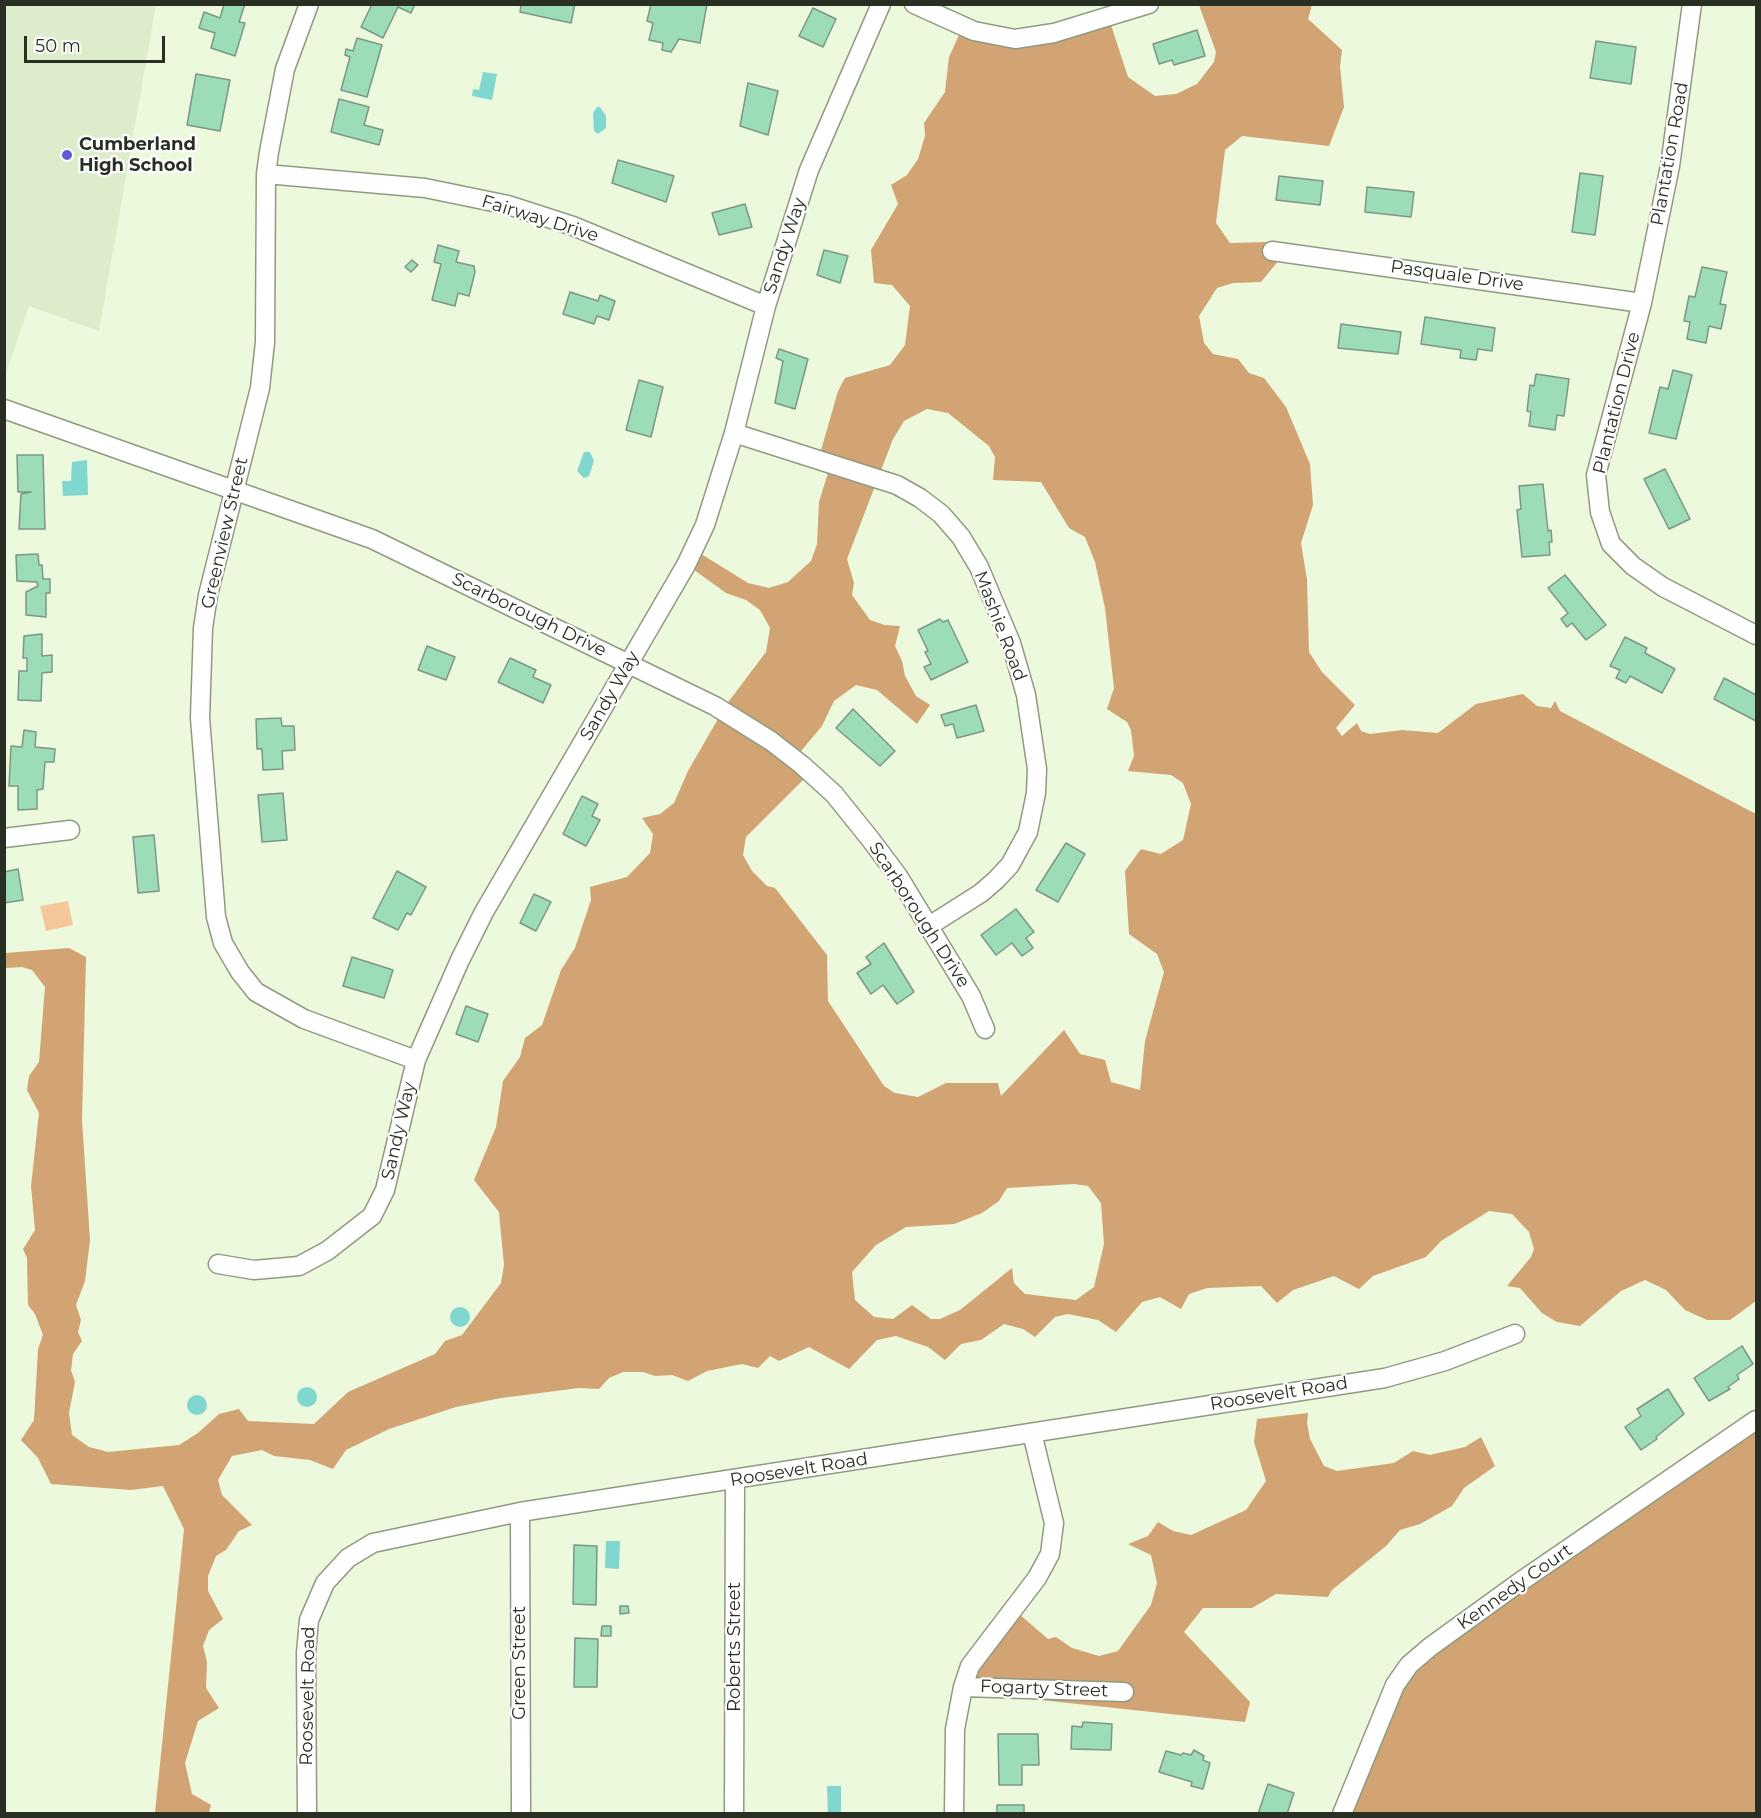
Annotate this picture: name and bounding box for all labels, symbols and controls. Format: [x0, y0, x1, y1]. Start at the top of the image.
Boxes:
scale bar [27, 24, 168, 62]
text: 50 m [35, 35, 81, 57]
street label: Plantation Road [1647, 80, 1693, 228]
place label: Cumberland High School [79, 134, 196, 176]
marker: Cumberland High School [60, 148, 74, 162]
street label: Fairway Drive [479, 191, 601, 247]
street label: Sandy Way [759, 195, 811, 297]
street label: Pasquale Drive [1389, 256, 1525, 296]
street label: Plantation Drive [1589, 330, 1645, 476]
street label: Greenview Street [197, 455, 253, 611]
street label: Scarborough Drive [448, 568, 610, 662]
street label: Mashie Road [969, 568, 1031, 684]
street label: Sandy Way [576, 648, 644, 744]
street label: Scarborough Drive [864, 838, 974, 992]
street label: Sandy Way [377, 1080, 421, 1182]
street label: Roosevelt Road [1209, 1372, 1349, 1416]
street label: Roosevelt Road [729, 1448, 869, 1492]
street label: Kennedy Court [1453, 1539, 1577, 1635]
street label: Roberts Street [724, 1582, 746, 1712]
street label: Green Street [509, 1606, 531, 1720]
street label: Roosevelt Road [296, 1626, 320, 1766]
street label: Fogarty Street [979, 1676, 1109, 1702]

